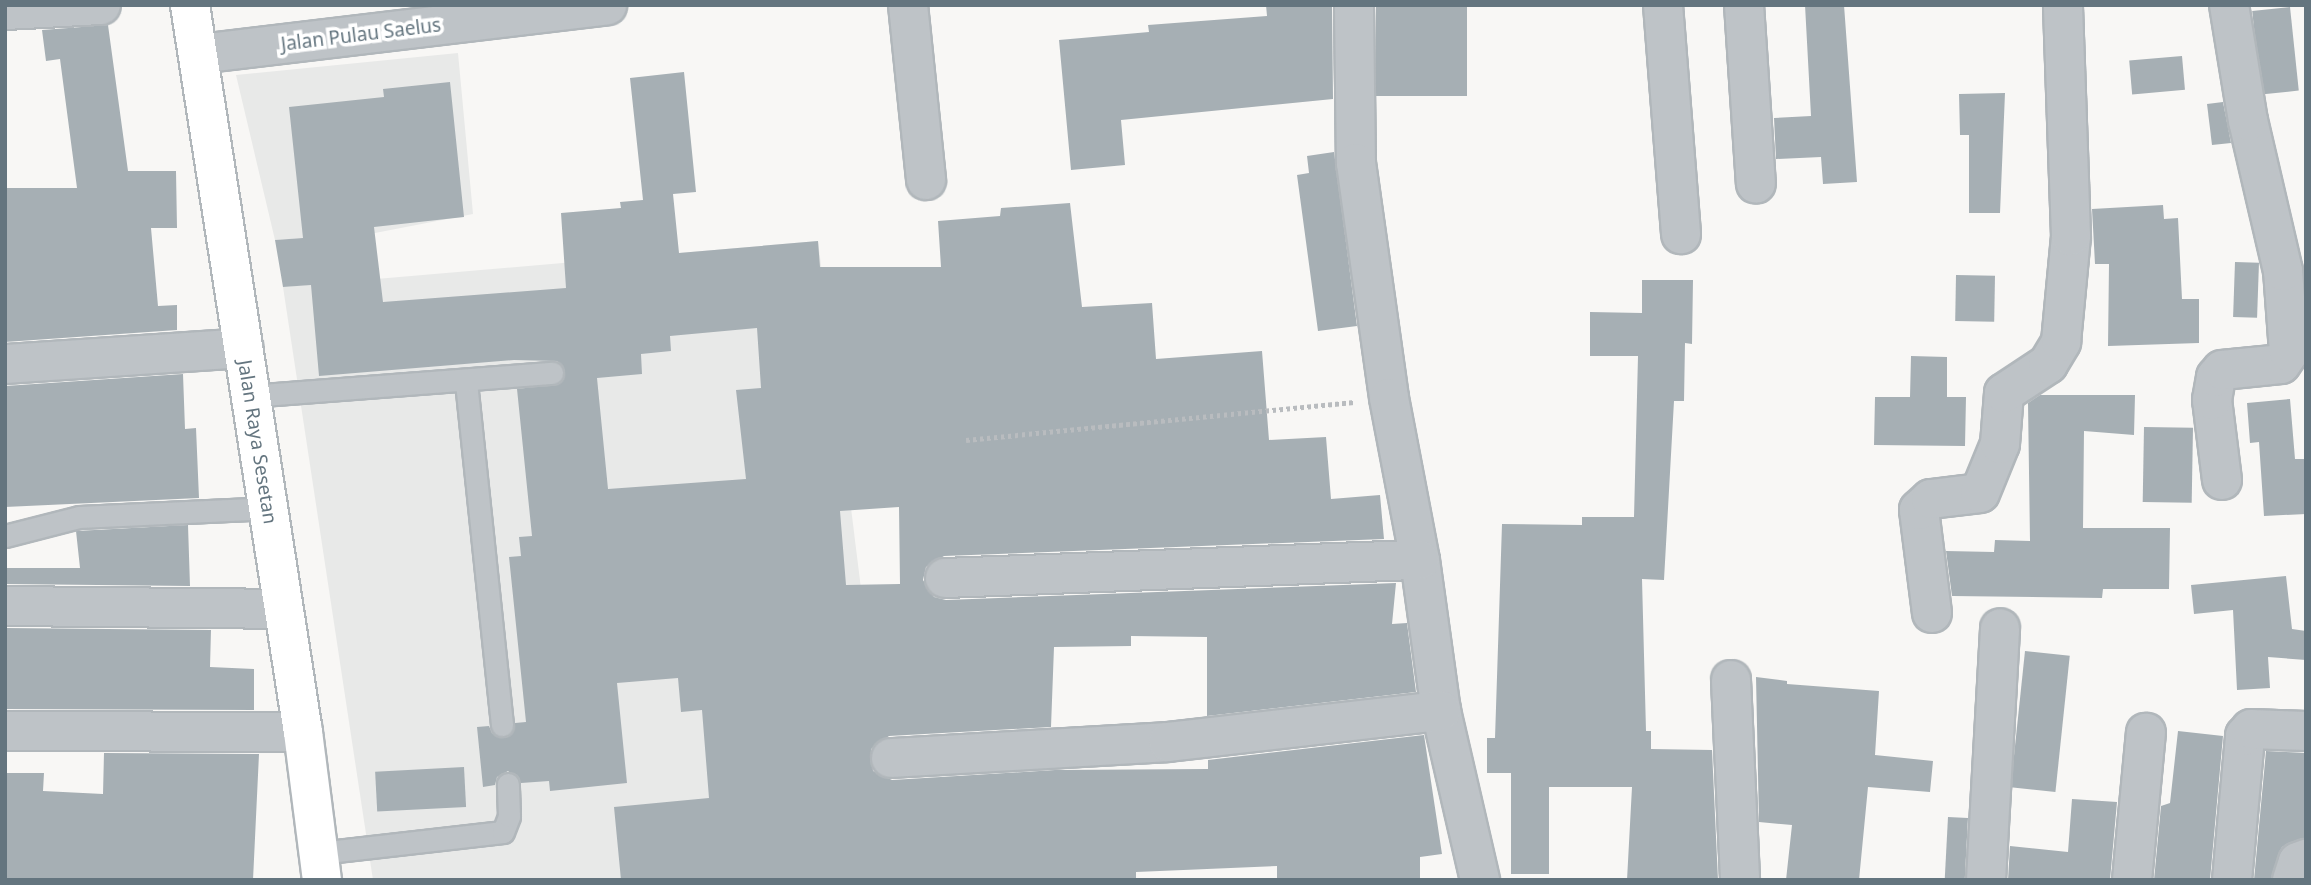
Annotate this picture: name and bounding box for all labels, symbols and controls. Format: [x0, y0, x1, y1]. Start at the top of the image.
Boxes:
street label: Jalan Pulau Saelus [280, 14, 442, 56]
street label: Jalan Raya Sesetan [233, 358, 281, 526]

